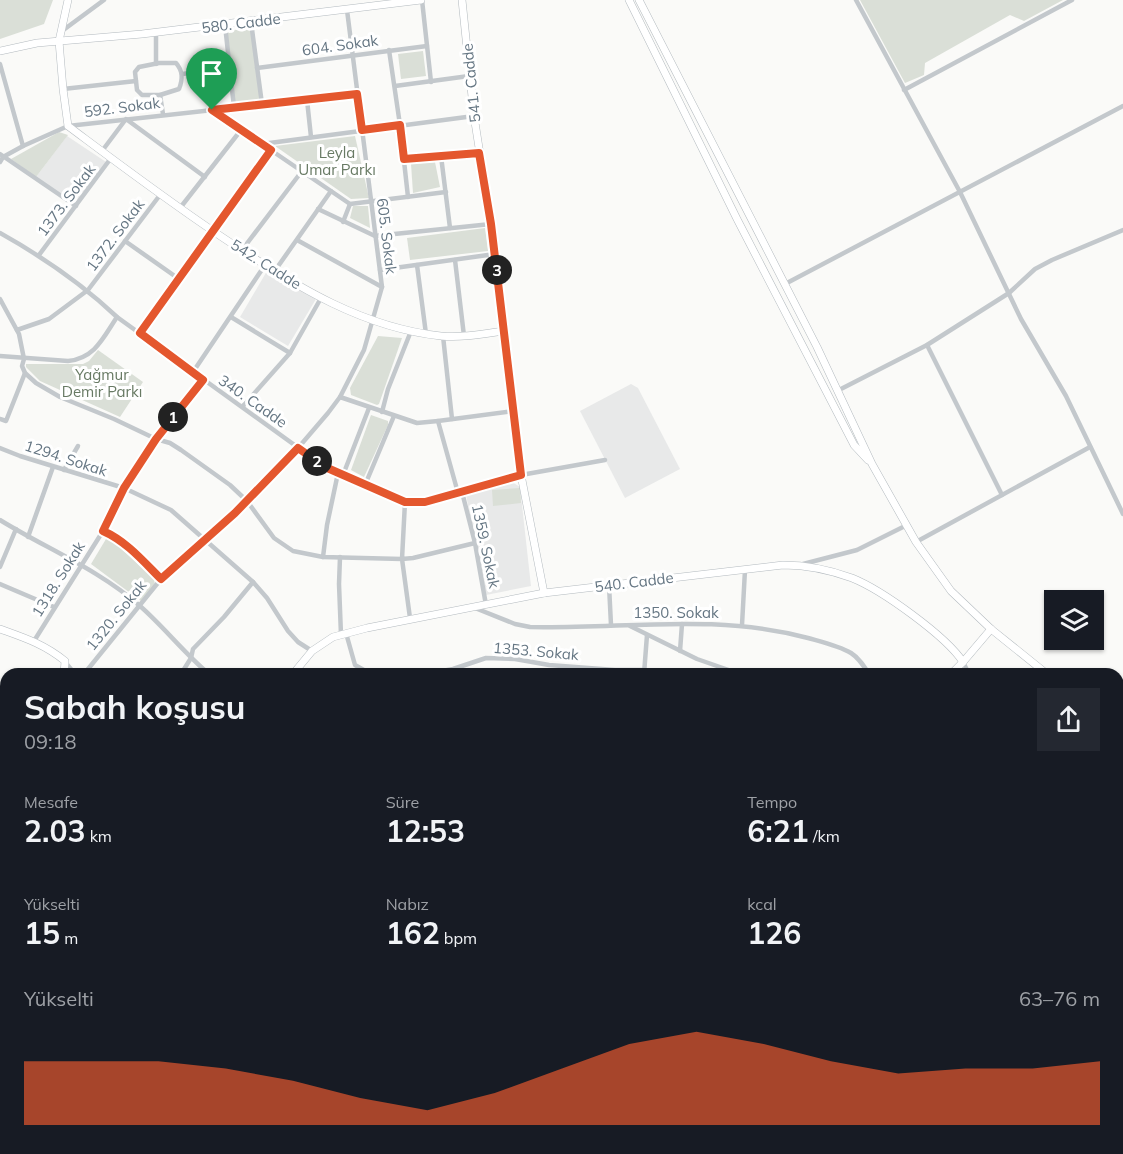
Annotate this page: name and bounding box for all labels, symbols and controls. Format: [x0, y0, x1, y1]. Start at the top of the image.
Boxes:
street label: 580. Cadde [200, 9, 282, 37]
street label: 604. Sokak [301, 30, 380, 60]
street label: 541. Cadde [457, 42, 485, 124]
pin [186, 48, 237, 110]
icon: arrive [195, 57, 228, 90]
street label: 592. Sokak [83, 93, 161, 121]
park label: Leyla Umar Parkı [298, 143, 376, 179]
street label: 1373. Sokak [33, 160, 100, 240]
street label: 1372. Sokak [82, 195, 149, 275]
street label: 605. Sokak [373, 197, 401, 275]
street label: 542. Cadde [227, 235, 305, 293]
pin: 3 [482, 255, 512, 285]
text: 3 [492, 260, 502, 280]
park label: Yağmur Demir Parkı [62, 365, 142, 401]
street label: 340. Cadde [215, 370, 291, 432]
pin: 1 [158, 402, 188, 432]
text: 1 [168, 407, 178, 427]
street label: 1294. Sokak [22, 436, 110, 480]
pin: 2 [302, 446, 332, 476]
text: 2 [312, 451, 322, 471]
street label: 1359. Sokak [468, 502, 504, 590]
street label: 1318. Sokak [27, 537, 89, 620]
street label: 540. Cadde [593, 568, 675, 596]
street label: 1320. Sokak [82, 576, 150, 654]
map controls [1044, 590, 1104, 650]
button: layers [1044, 590, 1104, 650]
street label: 1350. Sokak [633, 603, 719, 622]
street label: 1353. Sokak [493, 638, 580, 664]
text: Sabah koşusu [24, 686, 245, 727]
button: share [1037, 688, 1100, 751]
text: 09:18 [24, 729, 77, 754]
text: Mesafe [24, 792, 78, 812]
text: Süre [386, 792, 419, 812]
text: Tempo [747, 792, 797, 812]
text: 2.03 [24, 812, 85, 850]
text: 12:53 [386, 812, 465, 850]
text: 6:21 [747, 812, 809, 850]
text: km [85, 826, 112, 846]
text: /km [809, 826, 840, 846]
text: Yükselti [24, 894, 80, 914]
text: Nabız [386, 894, 429, 914]
text: kcal [747, 894, 777, 914]
text: 15 [24, 914, 60, 952]
text: 162 [386, 914, 440, 952]
text: 126 [747, 914, 801, 952]
text: m [60, 928, 78, 948]
text: bpm [440, 928, 477, 948]
text: Yükselti [24, 986, 94, 1011]
text: 63–76 m [1019, 986, 1100, 1011]

